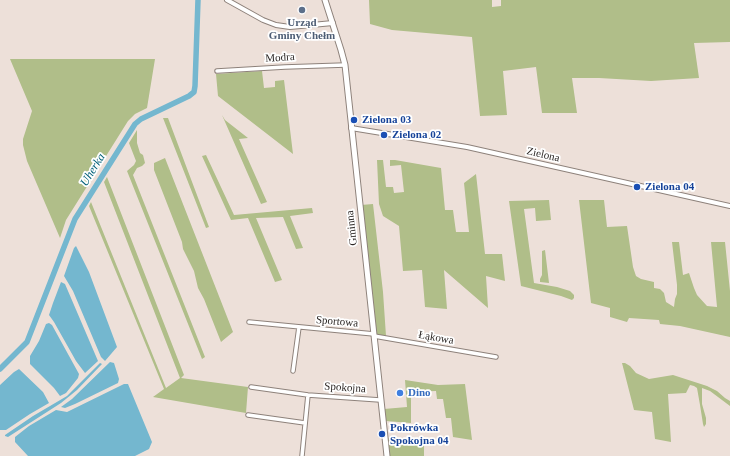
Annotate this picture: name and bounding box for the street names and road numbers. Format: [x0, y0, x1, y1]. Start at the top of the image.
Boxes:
street label: Modra [265, 51, 295, 65]
street label: Zielona [525, 145, 561, 165]
street label: Gminna [344, 210, 360, 246]
street label: Sportowa [315, 314, 359, 330]
street label: Łąkowa [417, 328, 455, 348]
street label: Spokojna [324, 380, 366, 396]

